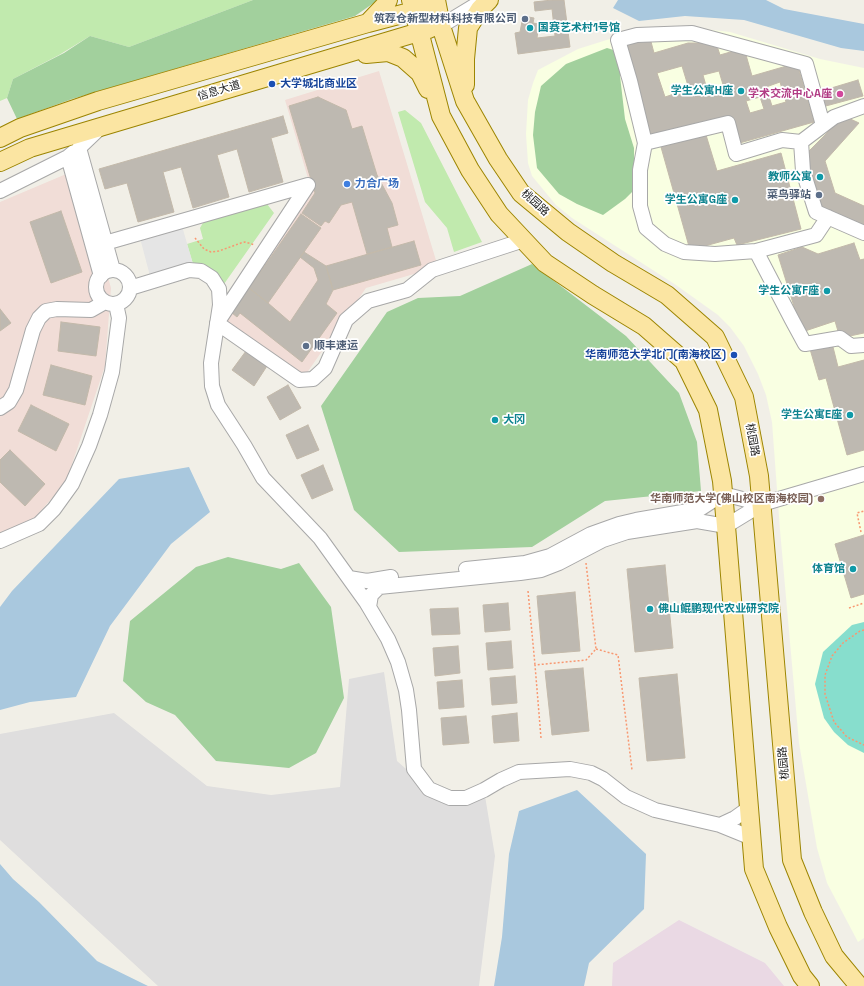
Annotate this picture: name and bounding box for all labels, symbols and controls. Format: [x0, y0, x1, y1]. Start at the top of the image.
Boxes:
place label: 筑荐仓新型材料科技有限公司 [374, 12, 517, 26]
marker: 筑荐仓新型材料科技有限公司 [520, 14, 530, 24]
place label: 国赛艺术村1号馆 [538, 21, 620, 35]
marker: 国赛艺术村1号馆 [525, 23, 535, 33]
place label: 大学城北商业区 [280, 77, 357, 91]
street label: 信息大道 [196, 78, 242, 104]
marker: 大学城北商业区 [267, 79, 277, 89]
place label: 学生公寓H座 [671, 84, 733, 98]
marker: 学生公寓H座 [736, 86, 746, 96]
place label: 学术交流中心A座 [748, 87, 832, 101]
marker: 学术交流中心A座 [835, 89, 845, 99]
place label: 教师公寓 [768, 170, 812, 184]
marker: 教师公寓 [815, 172, 825, 182]
place label: 力合广场 [355, 177, 399, 191]
marker: 力合广场 [342, 179, 352, 189]
street label: 桃园路 [518, 187, 552, 219]
place label: 菜鸟驿站 [767, 188, 811, 202]
marker: 菜鸟驿站 [814, 190, 824, 200]
place label: 学生公寓G座 [665, 193, 727, 207]
marker: 学生公寓G座 [730, 195, 740, 205]
place label: 学生公寓F座 [758, 284, 819, 298]
marker: 学生公寓F座 [822, 286, 832, 296]
place label: 顺丰速运 [314, 339, 358, 353]
marker: 顺丰速运 [301, 341, 311, 351]
place label: 华南师范大学北门(南海校区) [585, 348, 726, 362]
marker: 华南师范大学北门(南海校区) [729, 350, 739, 360]
place label: 学生公寓E座 [781, 408, 842, 422]
marker: 学生公寓E座 [845, 410, 855, 420]
place label: 大冈 [503, 413, 525, 427]
marker: 大冈 [490, 415, 500, 425]
street label: 桃园路 [742, 423, 762, 457]
place label: 华南师范大学(佛山校区南海校园) [650, 492, 813, 506]
marker: 华南师范大学(佛山校区南海校园) [816, 494, 826, 504]
place label: 体育馆 [812, 562, 845, 576]
marker: 体育馆 [848, 564, 858, 574]
place label: 佛山鲲鹏现代农业研究院 [658, 602, 779, 616]
marker: 佛山鲲鹏现代农业研究院 [645, 604, 655, 614]
street label: 桃园路 [776, 746, 792, 780]

